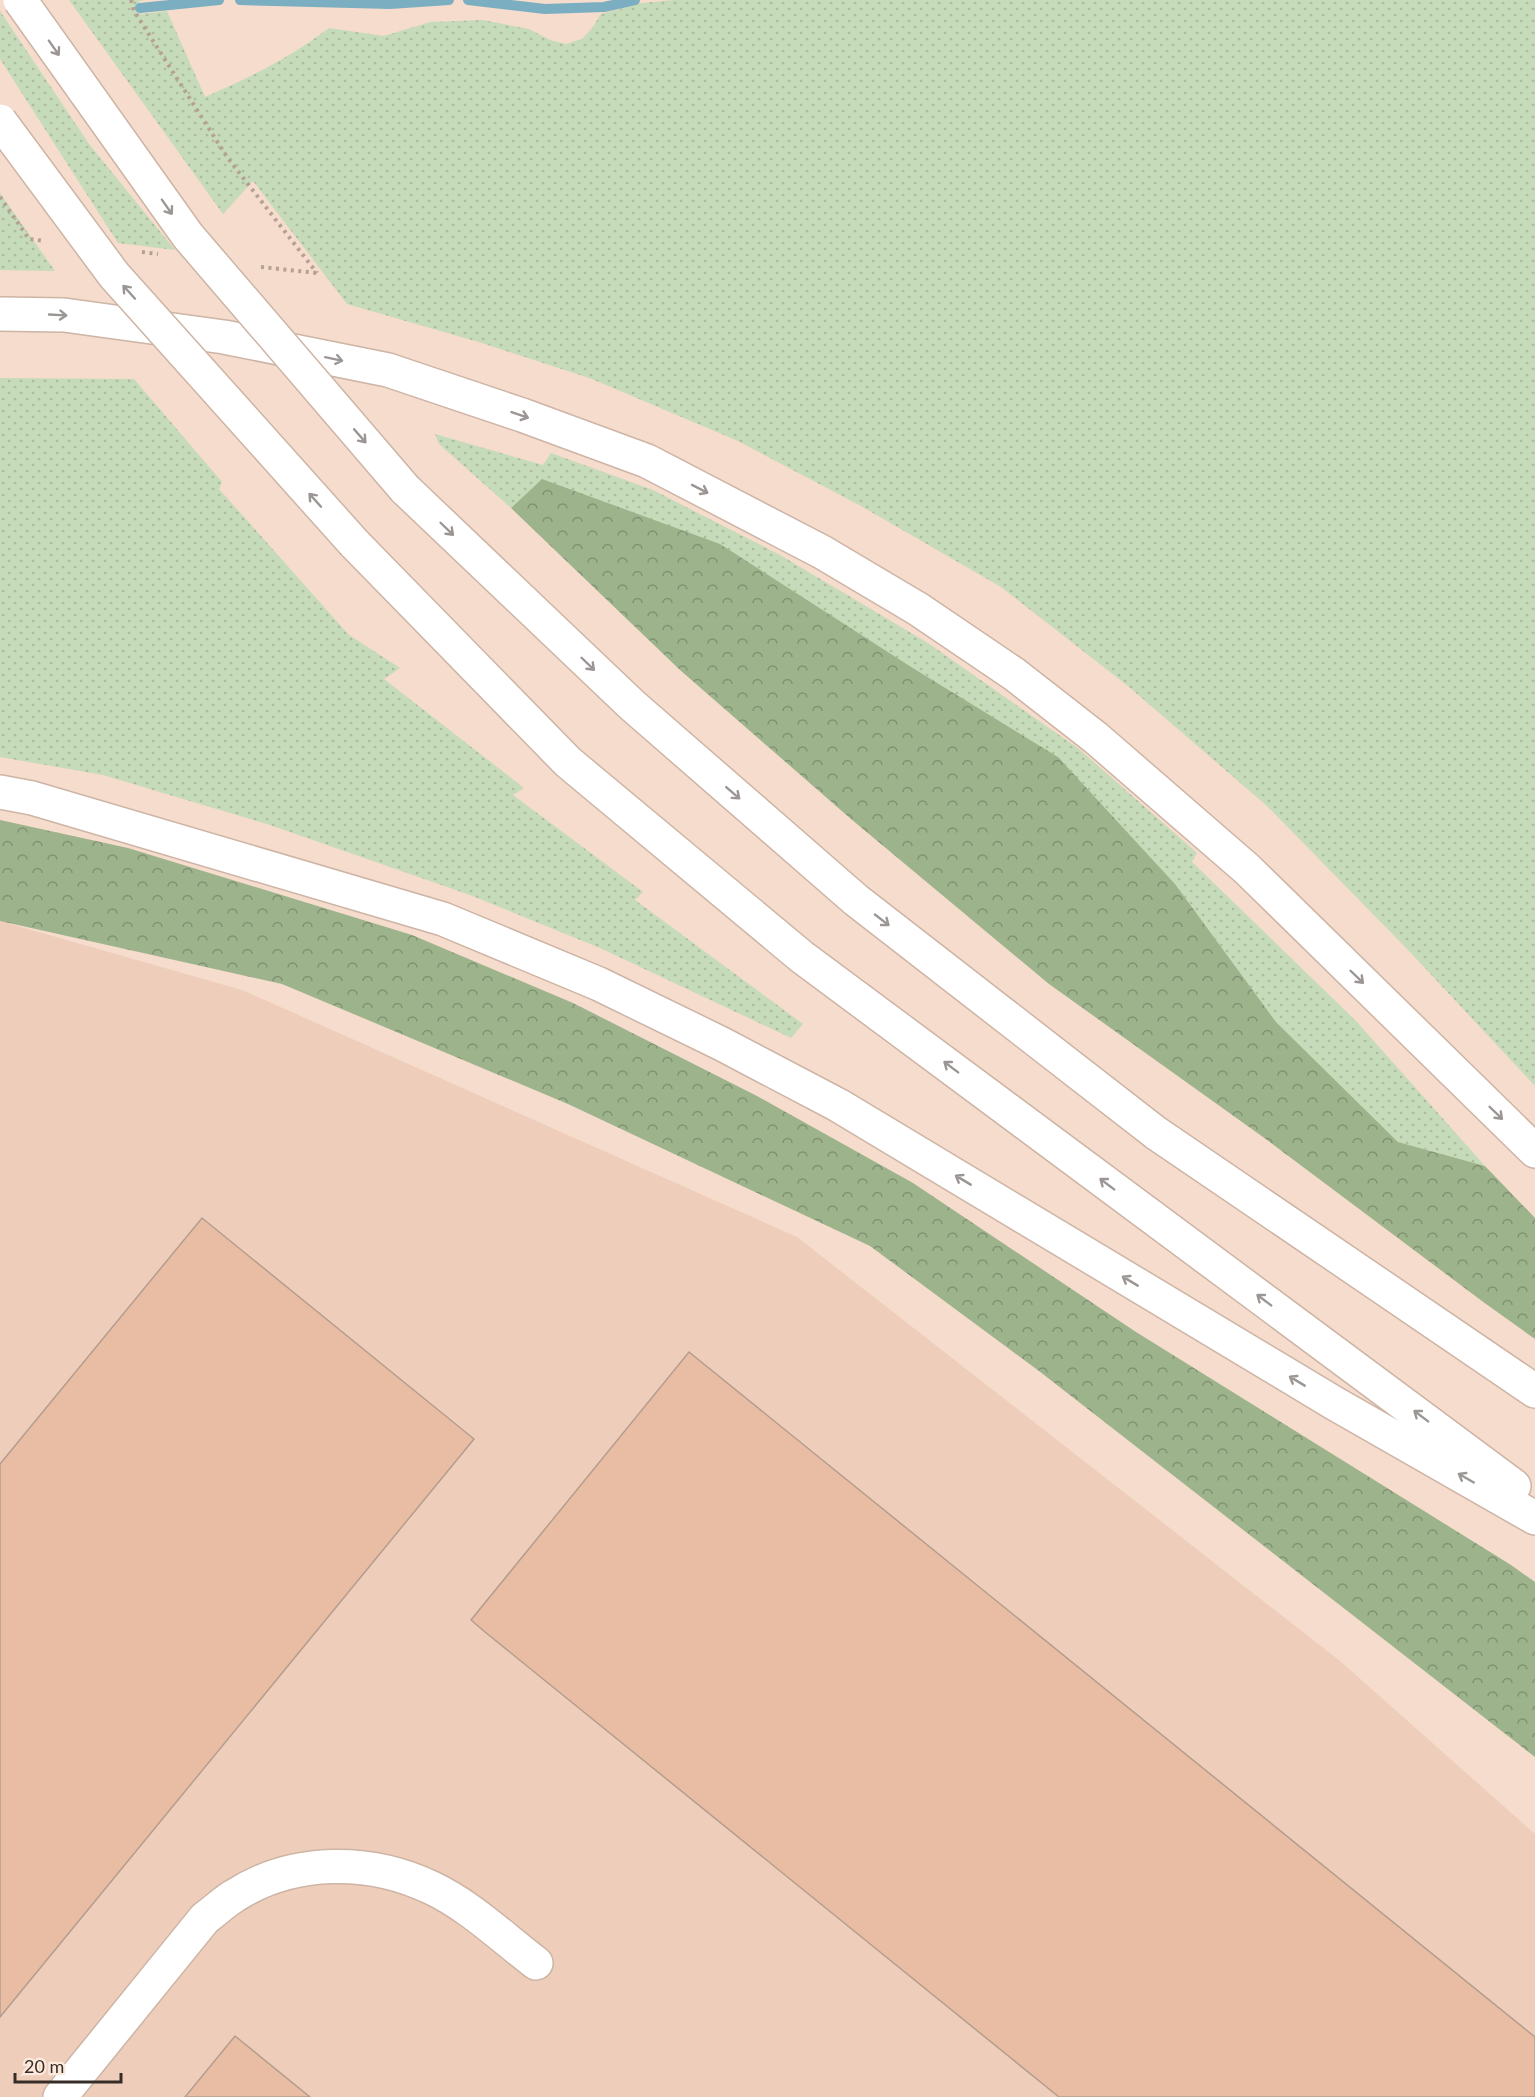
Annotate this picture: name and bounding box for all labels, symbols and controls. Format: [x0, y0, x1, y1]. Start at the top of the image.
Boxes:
one-way arrow [48, 39, 60, 55]
one-way arrow [161, 198, 173, 214]
one-way arrow [122, 285, 136, 300]
one-way arrow [48, 310, 68, 321]
one-way arrow [324, 354, 343, 365]
one-way arrow [510, 410, 529, 421]
one-way arrow [353, 428, 366, 444]
one-way arrow [691, 484, 709, 495]
one-way arrow [308, 493, 322, 508]
one-way arrow [439, 522, 454, 536]
one-way arrow [580, 656, 595, 670]
one-way arrow [725, 787, 741, 800]
one-way arrow [873, 913, 889, 926]
one-way arrow [1349, 969, 1364, 984]
one-way arrow [943, 1061, 959, 1074]
one-way arrow [1489, 1106, 1504, 1120]
one-way arrow [955, 1174, 972, 1186]
one-way arrow [1100, 1177, 1116, 1190]
one-way arrow [1122, 1274, 1139, 1286]
one-way arrow [1256, 1294, 1272, 1307]
one-way arrow [1289, 1374, 1306, 1386]
one-way arrow [1413, 1410, 1429, 1422]
one-way arrow [1458, 1472, 1475, 1484]
scale bar [15, 2046, 122, 2084]
text: 20 m [24, 2055, 64, 2077]

